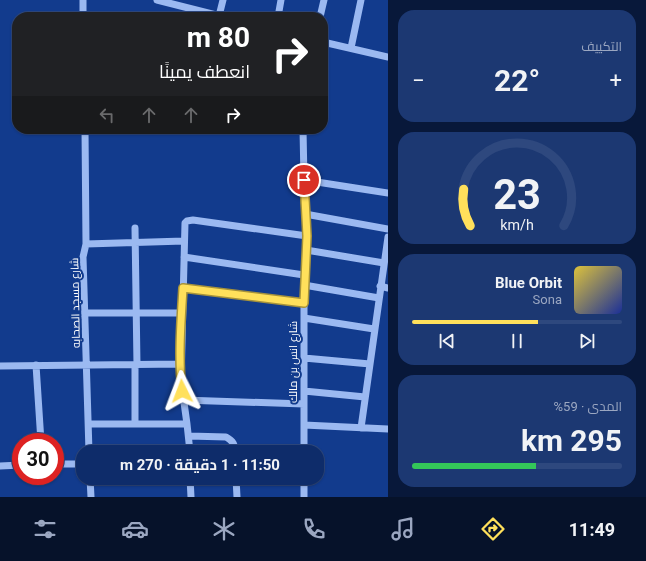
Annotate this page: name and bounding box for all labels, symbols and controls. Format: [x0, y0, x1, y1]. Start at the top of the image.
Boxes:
text: 80 m [187, 21, 250, 54]
icon: right [264, 28, 316, 80]
text: التكييف [581, 39, 622, 54]
text: انعطف يمينًا [159, 61, 250, 82]
text: 22° [494, 63, 540, 98]
text: − [412, 68, 425, 93]
text: + [610, 68, 622, 93]
icon: left [96, 104, 118, 126]
icon: ahead [138, 104, 160, 126]
icon: ahead [180, 104, 202, 126]
icon: right [222, 104, 244, 126]
pin [287, 163, 321, 197]
icon: arrive [293, 169, 315, 191]
text: 23 [493, 169, 541, 218]
text: km/h [500, 216, 534, 232]
street label: شارع مسجد الصحابه [68, 258, 84, 348]
text: Blue Orbit [495, 274, 562, 292]
text: Sona [533, 292, 562, 307]
street label: شارع انس بن مالك [287, 321, 301, 403]
icon: previous [436, 330, 458, 352]
icon: pause [506, 330, 528, 352]
icon: next [576, 330, 598, 352]
position arrow [161, 370, 203, 412]
text: المدى · 59% [554, 399, 622, 414]
text: 295 km [521, 423, 622, 458]
speed limit sign: 30 [12, 433, 64, 485]
text: 11:50 · 1 دقيقة · 270 m [120, 456, 280, 474]
icon: filters [31, 515, 59, 543]
icon: car [121, 515, 149, 543]
icon: climate [210, 515, 238, 543]
icon: phone [300, 515, 328, 543]
icon: music [389, 515, 417, 543]
icon: directions [479, 515, 507, 543]
text: 11:49 [569, 519, 615, 540]

